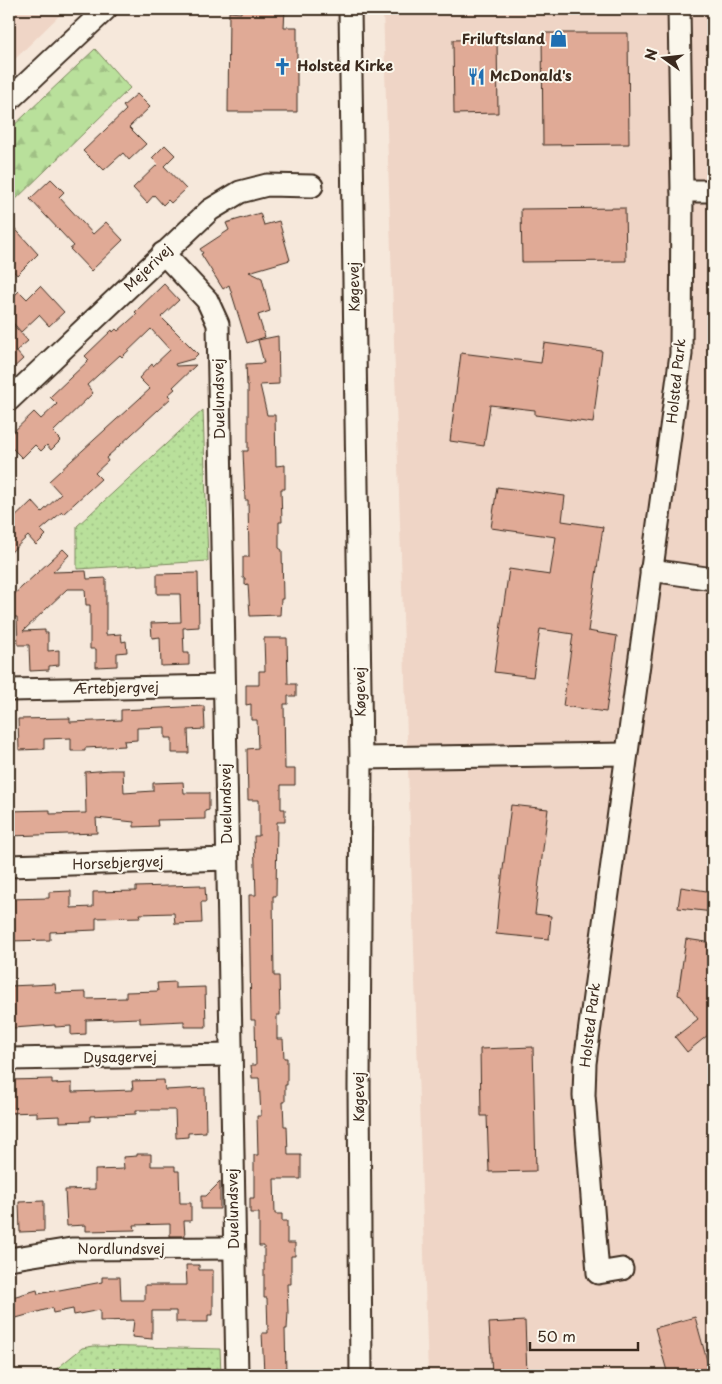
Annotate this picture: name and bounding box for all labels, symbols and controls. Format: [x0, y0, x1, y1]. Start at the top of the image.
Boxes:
place label: Friluftsland [462, 28, 546, 49]
shop icon: Friluftsland [549, 29, 569, 49]
north arrow [640, 32, 690, 82]
text: N [639, 46, 663, 63]
place label: Holsted Kirke [297, 55, 393, 76]
church icon: Holsted Kirke [273, 56, 293, 76]
place label: McDonald's [490, 65, 572, 86]
restaurant icon: McDonald's [466, 66, 486, 86]
street label: Mejerivej [119, 239, 177, 296]
street label: Køgevej [343, 262, 364, 312]
street label: Holsted Park [661, 337, 690, 424]
street label: Duelundsvej [207, 358, 230, 440]
street label: Køgevej [349, 667, 370, 717]
street label: Ærtebjergvej [73, 676, 159, 699]
street label: Duelundsvej [214, 763, 237, 845]
street label: Horsebjergvej [72, 850, 164, 875]
street label: Holsted Park [574, 981, 605, 1069]
street label: Dysagervej [83, 1045, 157, 1068]
street label: Køgevej [348, 1072, 369, 1122]
street label: Duelundsvej [221, 1168, 244, 1250]
street label: Nordlundsvej [77, 1238, 165, 1259]
scale bar [530, 1319, 637, 1351]
text: 50 m [537, 1324, 576, 1347]

